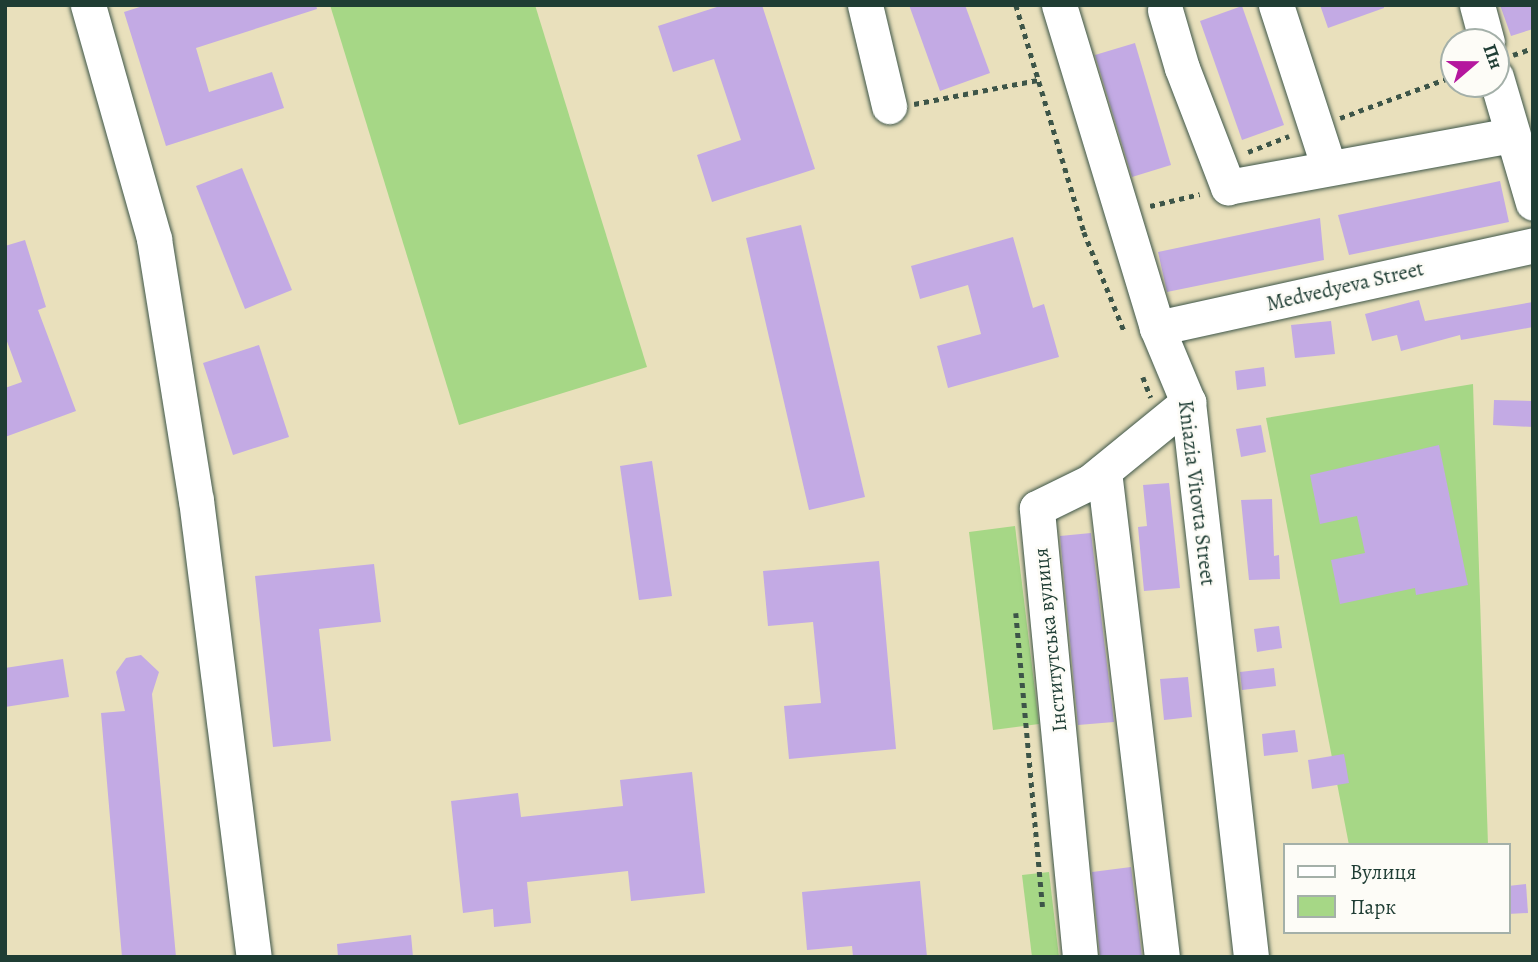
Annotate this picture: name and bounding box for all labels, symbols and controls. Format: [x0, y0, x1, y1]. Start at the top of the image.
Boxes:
north arrow [1440, 28, 1510, 98]
text: Пн [1476, 40, 1509, 73]
street label: Medvedyeva Street [1264, 256, 1426, 316]
street label: Kniazia Vitovta Street [1173, 399, 1221, 587]
street label: Інститутська вулиця [1028, 547, 1072, 733]
legend [1282, 843, 1510, 934]
text: Вулиця [1350, 858, 1416, 886]
text: Парк [1350, 893, 1396, 921]

